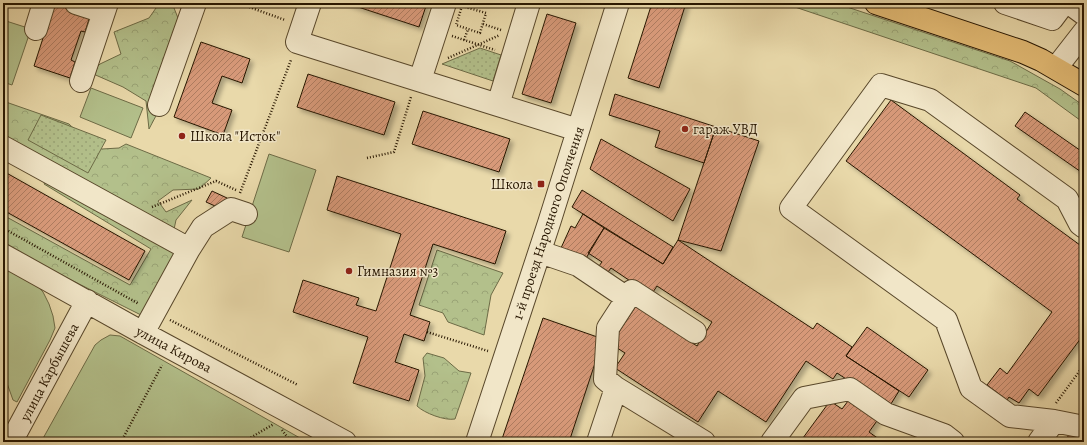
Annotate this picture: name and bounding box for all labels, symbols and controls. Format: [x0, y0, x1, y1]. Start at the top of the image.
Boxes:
place label: гараж УВД [693, 120, 758, 139]
street label: 1-й проезд Народного Ополчения [508, 124, 589, 322]
marker: гараж УВД [680, 124, 690, 134]
place label: Школа "Исток" [190, 127, 281, 146]
marker: Школа "Исток" [177, 131, 187, 141]
place label: Школа [491, 175, 534, 194]
marker: Школа [536, 179, 546, 189]
place label: Гимназия №3 [357, 262, 439, 281]
marker: Гимназия №3 [344, 266, 354, 276]
street label: улица Карбышева [15, 319, 84, 426]
street label: улица Кирова [132, 321, 215, 378]

